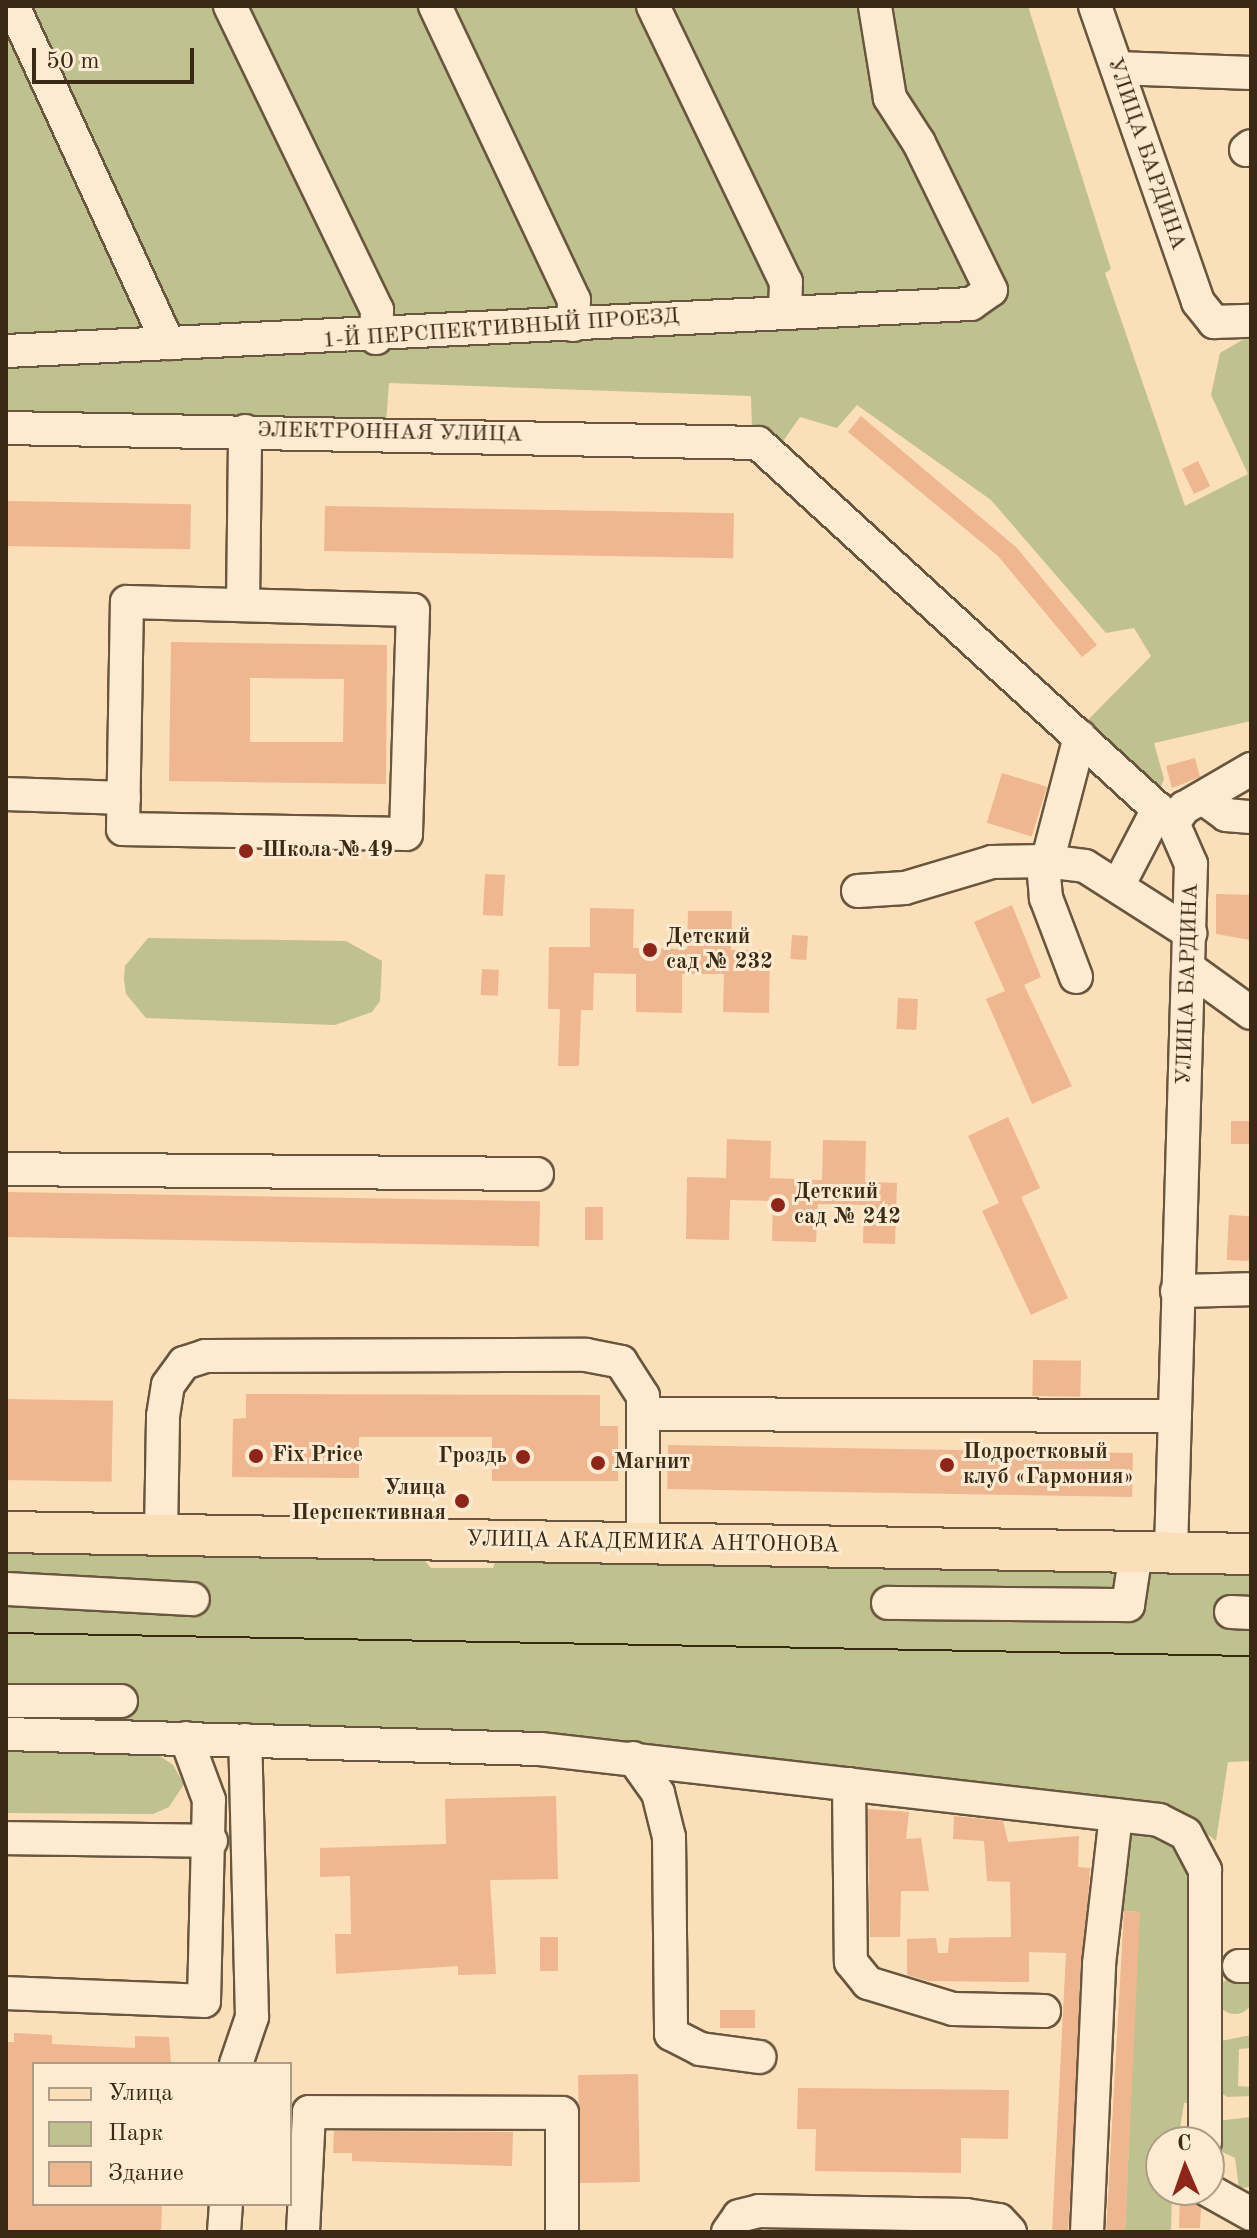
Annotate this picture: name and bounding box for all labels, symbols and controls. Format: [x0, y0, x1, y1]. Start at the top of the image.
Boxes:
scale bar [36, 32, 198, 82]
text: 50 m [46, 50, 100, 74]
street label: УЛИЦА БАРДИНА [1101, 54, 1191, 254]
street label: 1-Й ПЕРСПЕКТИВНЫЙ ПРОЕЗД [322, 303, 680, 355]
street label: ЭЛЕКТРОННАЯ УЛИЦА [257, 417, 523, 449]
place label: Школа № 49 [262, 838, 393, 864]
marker: Школа № 49 [237, 842, 255, 860]
street label: УЛИЦА БАРДИНА [1171, 883, 1205, 1085]
place label: Детский сад № 232 [666, 924, 773, 976]
marker: Детский сад № 232 [641, 941, 659, 959]
place label: Детский сад № 242 [794, 1179, 901, 1230]
marker: Детский сад № 242 [769, 1196, 787, 1214]
place label: Подростковый клуб «Гармония» [963, 1439, 1134, 1490]
place label: Fix Price [272, 1443, 363, 1469]
place label: Гроздь [438, 1444, 507, 1470]
marker: Fix Price [247, 1447, 265, 1465]
marker: Гроздь [514, 1448, 532, 1466]
place label: Магнит [614, 1450, 690, 1476]
marker: Магнит [589, 1454, 607, 1472]
marker: Подростковый клуб «Гармония» [938, 1456, 956, 1474]
place label: Улица Перспективная [291, 1475, 446, 1526]
marker: Улица Перспективная [453, 1492, 471, 1510]
street label: УЛИЦА АКАДЕМИКА АНТОНОВА [466, 1527, 840, 1559]
legend [32, 2062, 292, 2206]
text: Улица [108, 2082, 173, 2106]
text: Парк [108, 2122, 163, 2146]
north arrow [1145, 2126, 1225, 2206]
text: С [1177, 2133, 1192, 2155]
text: Здание [108, 2162, 184, 2186]

